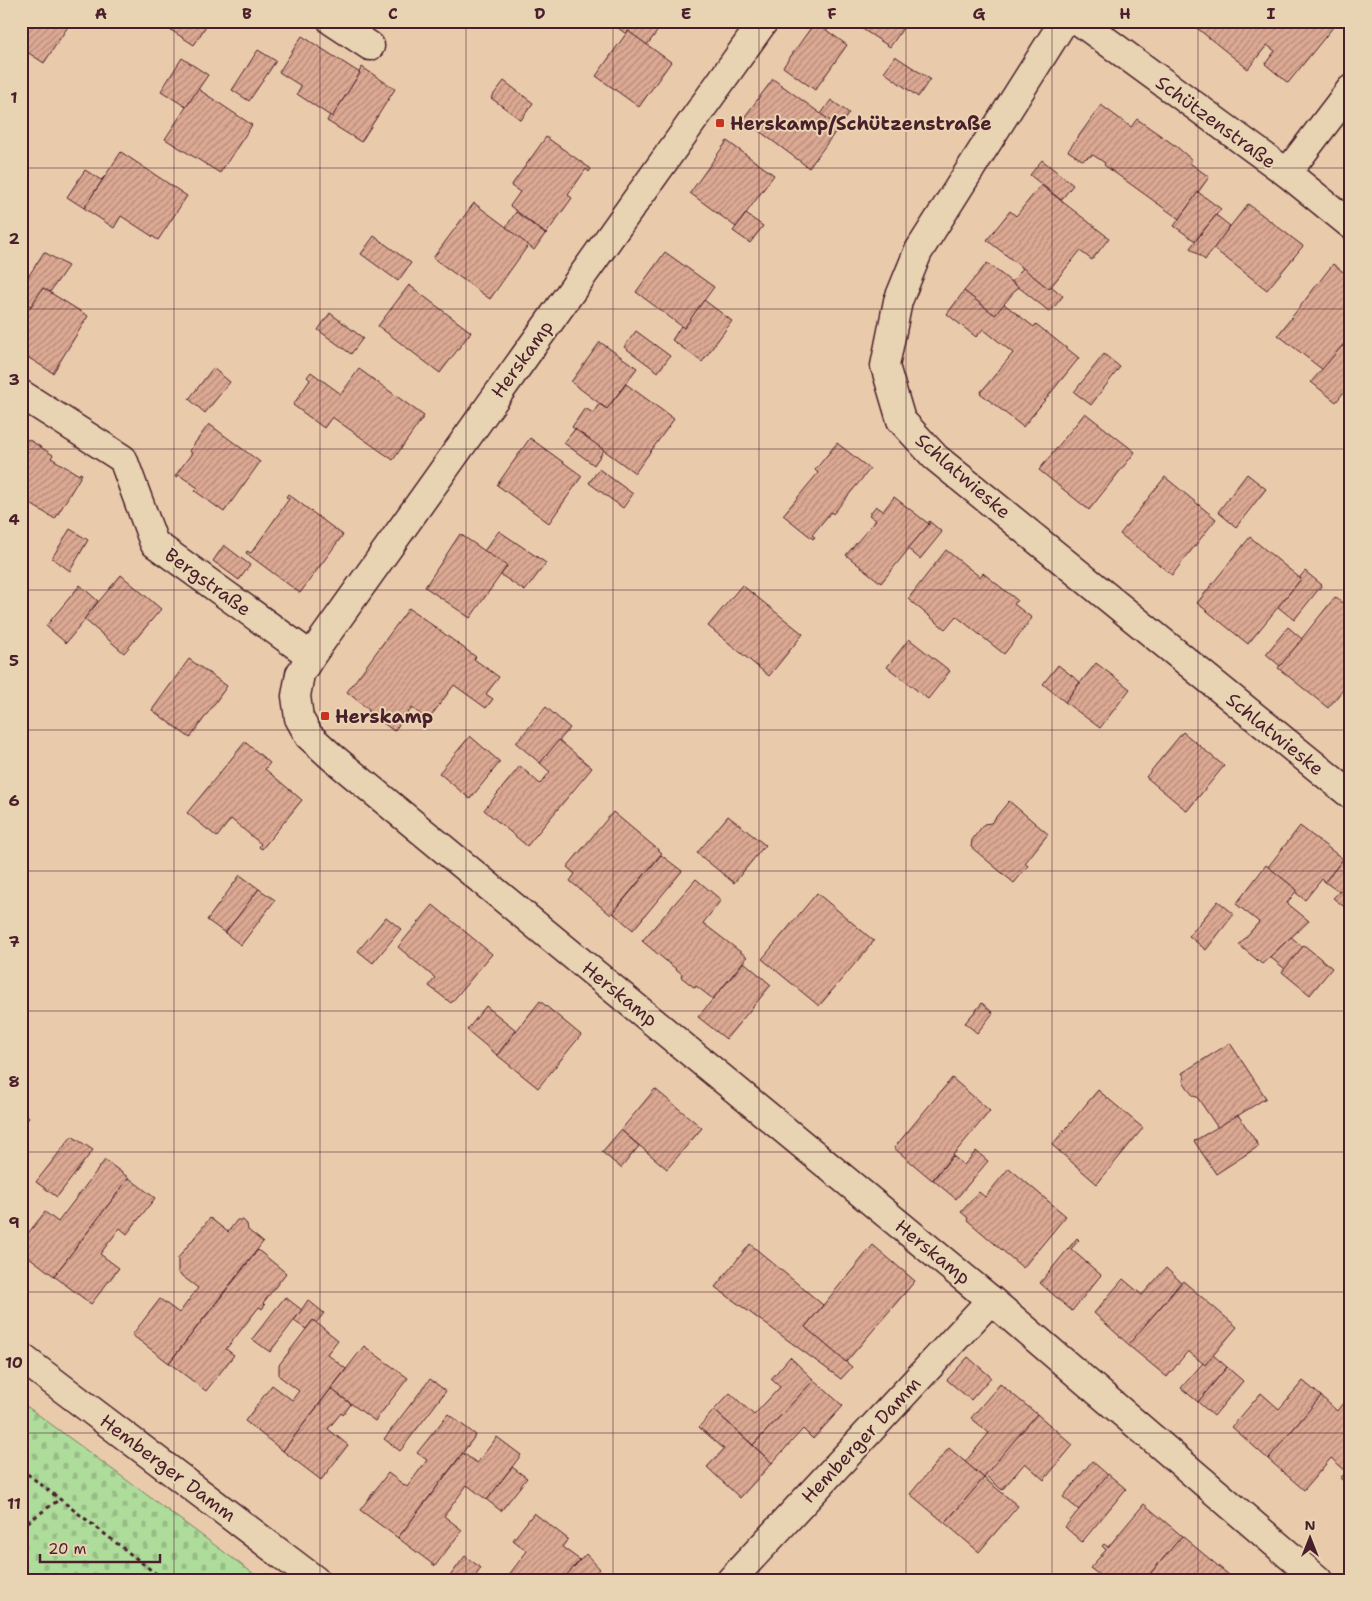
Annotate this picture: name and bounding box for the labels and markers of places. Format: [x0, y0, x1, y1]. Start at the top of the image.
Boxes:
place label: Herskamp/Schützenstraße [730, 111, 992, 136]
marker: Herskamp/Schützenstraße [714, 117, 726, 129]
place label: Herskamp [335, 704, 433, 729]
marker: Herskamp [319, 710, 331, 722]

